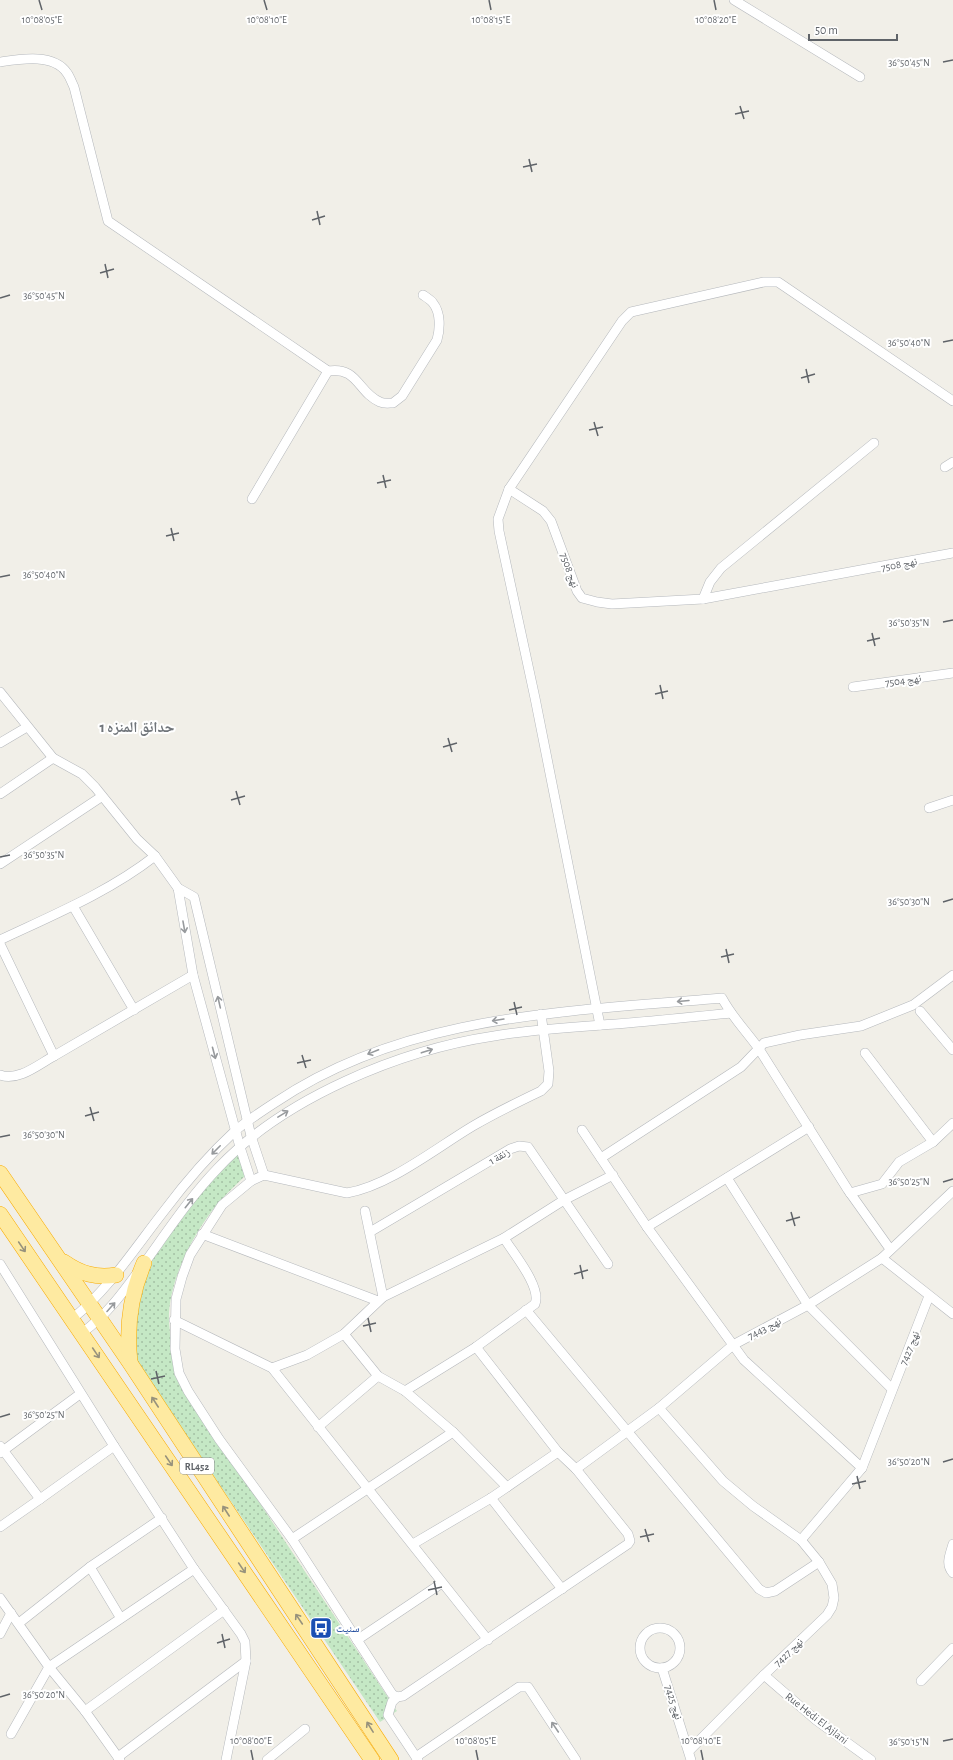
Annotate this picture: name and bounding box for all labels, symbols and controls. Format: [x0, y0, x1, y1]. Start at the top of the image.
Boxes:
text: 10°08'05"E [22, 15, 62, 25]
text: 10°08'10"E [247, 15, 287, 25]
text: 10°08'15"E [472, 15, 510, 25]
text: 10°08'20"E [696, 15, 737, 25]
scale bar [809, 16, 897, 42]
text: 50 m [815, 24, 838, 36]
text: 36°50'45"N [888, 58, 930, 68]
text: 36°50'45"N [23, 291, 65, 301]
text: 36°50'40"N [888, 338, 930, 348]
street label: نهج 7508 [557, 551, 581, 590]
street label: نهج 7508 [880, 556, 918, 574]
text: 36°50'40"N [23, 570, 65, 580]
text: 36°50'35"N [889, 618, 929, 628]
street label: نهج 7504 [884, 672, 922, 689]
district label: حدائق المنزه 1 [99, 720, 175, 736]
text: 36°50'35"N [24, 850, 64, 860]
text: 36°50'30"N [888, 897, 930, 907]
one-way arrow [181, 920, 189, 933]
one-way arrow [215, 996, 223, 1009]
one-way arrow [677, 998, 690, 1005]
one-way arrow [492, 1017, 505, 1025]
one-way arrow [211, 1046, 219, 1059]
one-way arrow [421, 1047, 433, 1055]
one-way arrow [367, 1049, 379, 1056]
one-way arrow [277, 1110, 289, 1118]
text: 36°50'30"N [23, 1130, 65, 1140]
one-way arrow [211, 1145, 221, 1155]
street label: زنقة 1 [487, 1146, 512, 1167]
text: 36°50'25"N [888, 1177, 930, 1187]
one-way arrow [184, 1198, 193, 1208]
one-way arrow [18, 1241, 26, 1252]
one-way arrow [107, 1302, 116, 1313]
street label: نهج 7443 [746, 1315, 783, 1343]
street label: نهج 7427 [898, 1330, 922, 1367]
one-way arrow [92, 1348, 100, 1359]
one-way arrow [151, 1396, 159, 1408]
text: 36°50'25"N [23, 1410, 65, 1420]
one-way arrow [165, 1455, 173, 1466]
text: 36°50'20"N [888, 1457, 930, 1467]
road number: RL452 [180, 1458, 214, 1474]
one-way arrow [222, 1505, 231, 1516]
one-way arrow [238, 1563, 247, 1574]
one-way arrow [295, 1613, 303, 1624]
bus stop icon: سنيت [308, 1615, 334, 1641]
place label: سنيت [336, 1623, 359, 1634]
street label: نهج 7427 [772, 1636, 806, 1669]
street label: نهج 7425 [662, 1683, 684, 1721]
text: 36°50'20"N [23, 1690, 65, 1700]
street label: Rue Hedi El Ajlani [783, 1691, 850, 1746]
one-way arrow [366, 1721, 374, 1733]
one-way arrow [551, 1722, 559, 1733]
text: 10°08'00"E [230, 1736, 272, 1746]
text: 10°08'05"E [456, 1736, 496, 1746]
text: 10°08'10"E [681, 1736, 721, 1746]
text: 36°50'15"N [889, 1737, 929, 1747]

